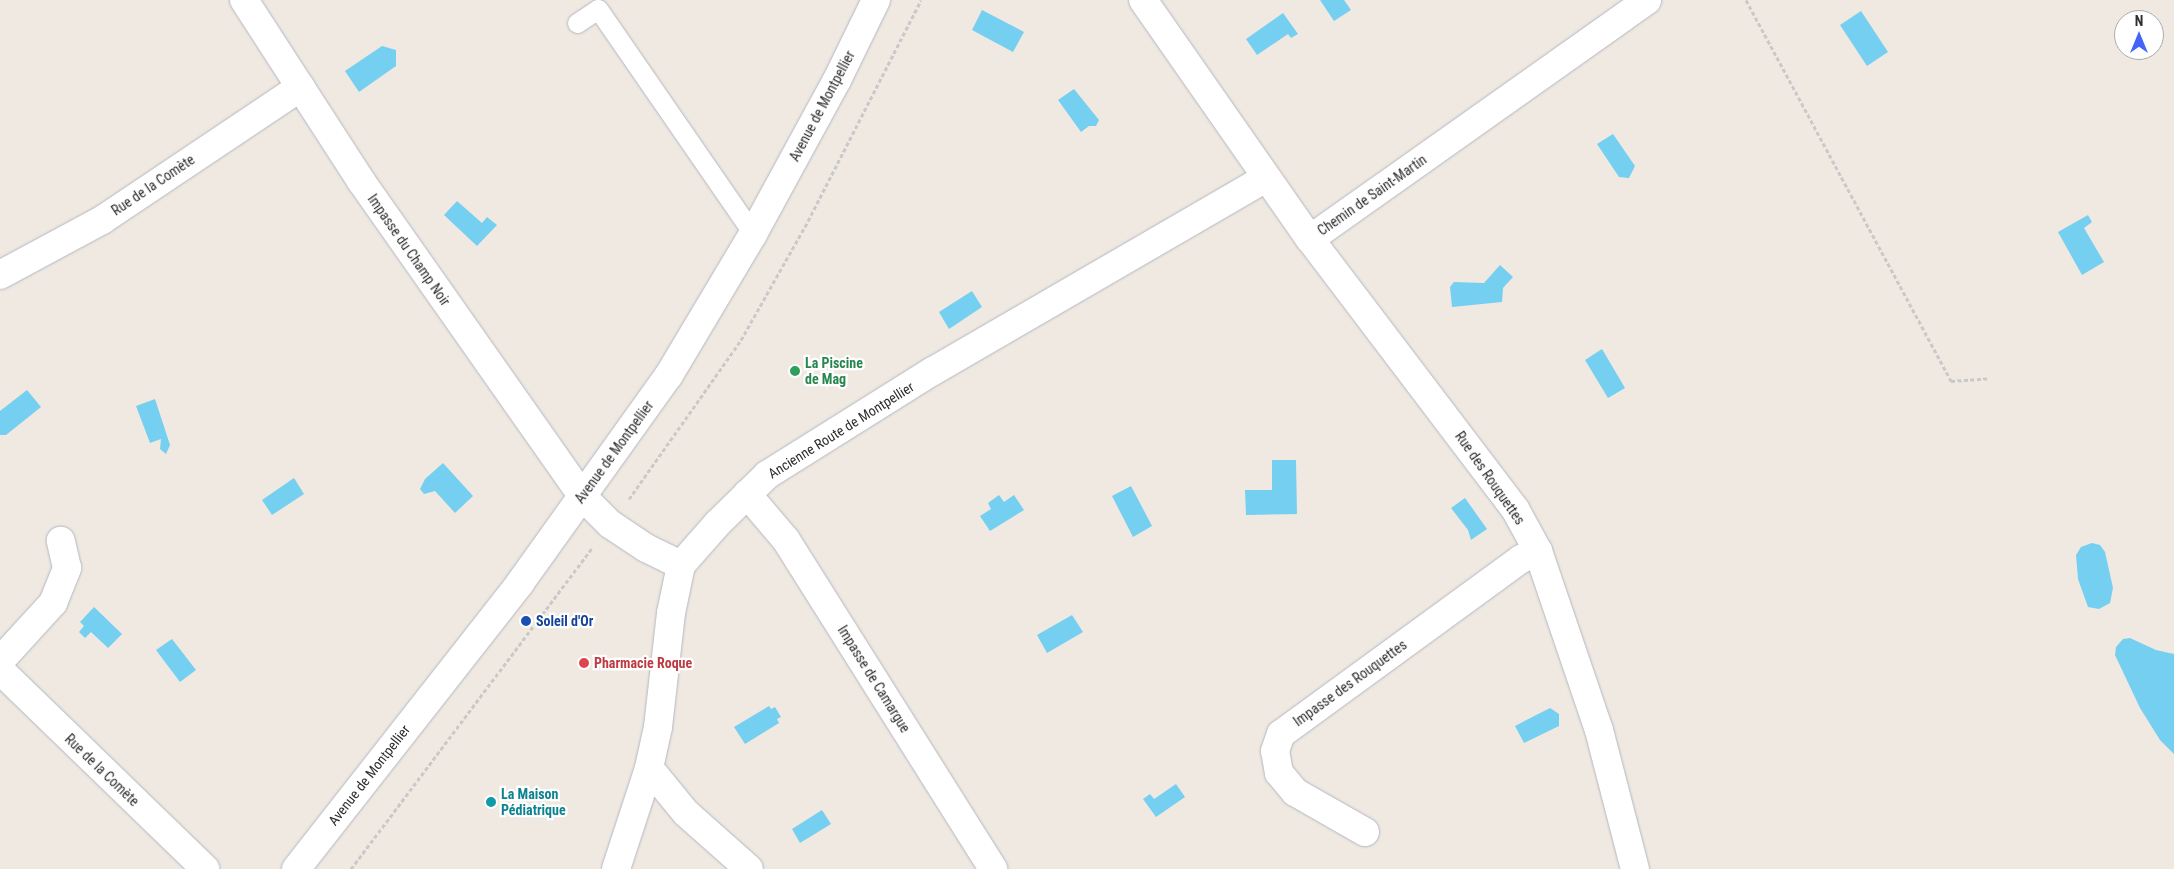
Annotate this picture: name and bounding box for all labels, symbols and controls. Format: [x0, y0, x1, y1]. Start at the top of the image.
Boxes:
north arrow [2114, 10, 2164, 60]
text: N [2135, 13, 2143, 29]
street label: Avenue de Montpellier [786, 48, 858, 164]
street label: Rue de la Comète [108, 151, 198, 219]
street label: Chemin de Saint-Martin [1314, 151, 1430, 239]
street label: Impasse du Champ Noir [364, 191, 454, 309]
place label: La Piscine de Mag [805, 355, 863, 388]
marker: La Piscine de Mag [789, 365, 801, 377]
street label: Ancienne Route de Montpellier [765, 378, 917, 482]
street label: Avenue de Montpellier [571, 397, 657, 507]
street label: Rue des Rouquettes [1452, 428, 1528, 528]
place label: Soleil d'Or [536, 613, 593, 629]
marker: Soleil d'Or [520, 615, 532, 627]
street label: Impasse de Camargue [834, 622, 914, 736]
street label: Impasse des Rouquettes [1290, 636, 1410, 730]
place label: Pharmacie Roque [594, 655, 692, 671]
marker: Pharmacie Roque [578, 657, 590, 669]
street label: Avenue de Montpellier [325, 721, 413, 829]
street label: Rue de la Comète [61, 730, 143, 810]
place label: La Maison Pédiatrique [501, 786, 566, 819]
marker: La Maison Pédiatrique [485, 796, 497, 808]

